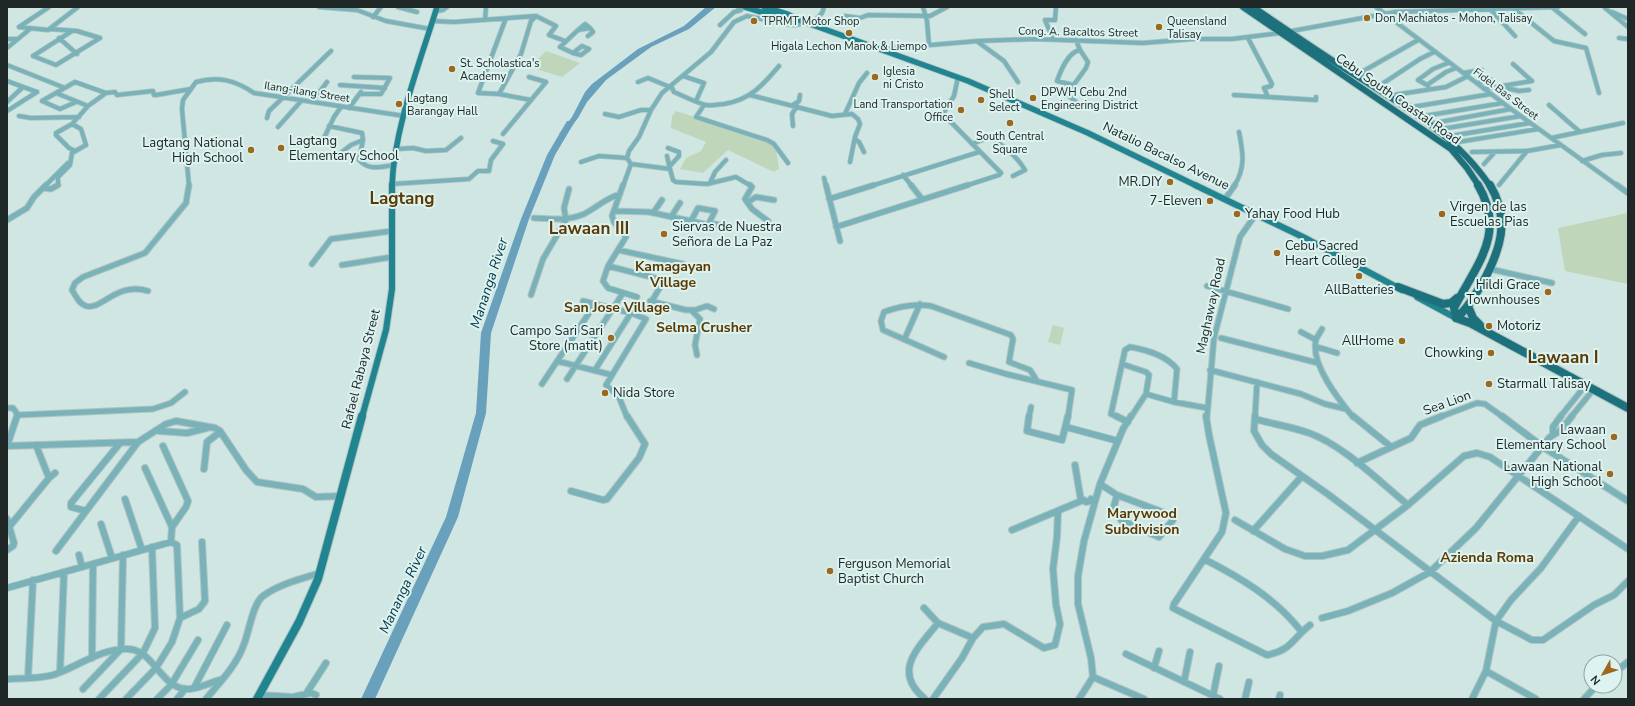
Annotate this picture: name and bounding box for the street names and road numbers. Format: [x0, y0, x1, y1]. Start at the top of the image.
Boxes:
street label: Cong. A. Bacaltos Street [1018, 23, 1138, 41]
street label: Cebu South Coastal Road [1332, 49, 1464, 149]
street label: Fidel Bas Street [1470, 64, 1542, 124]
street label: Ilang-ilang Street [263, 78, 351, 106]
street label: Natalio Bacalso Avenue [1100, 117, 1232, 195]
street label: Maghaway Road [1192, 256, 1230, 356]
street label: Rafael Rabaya Street [337, 307, 385, 431]
street label: Sea Lion [1421, 386, 1473, 420]

